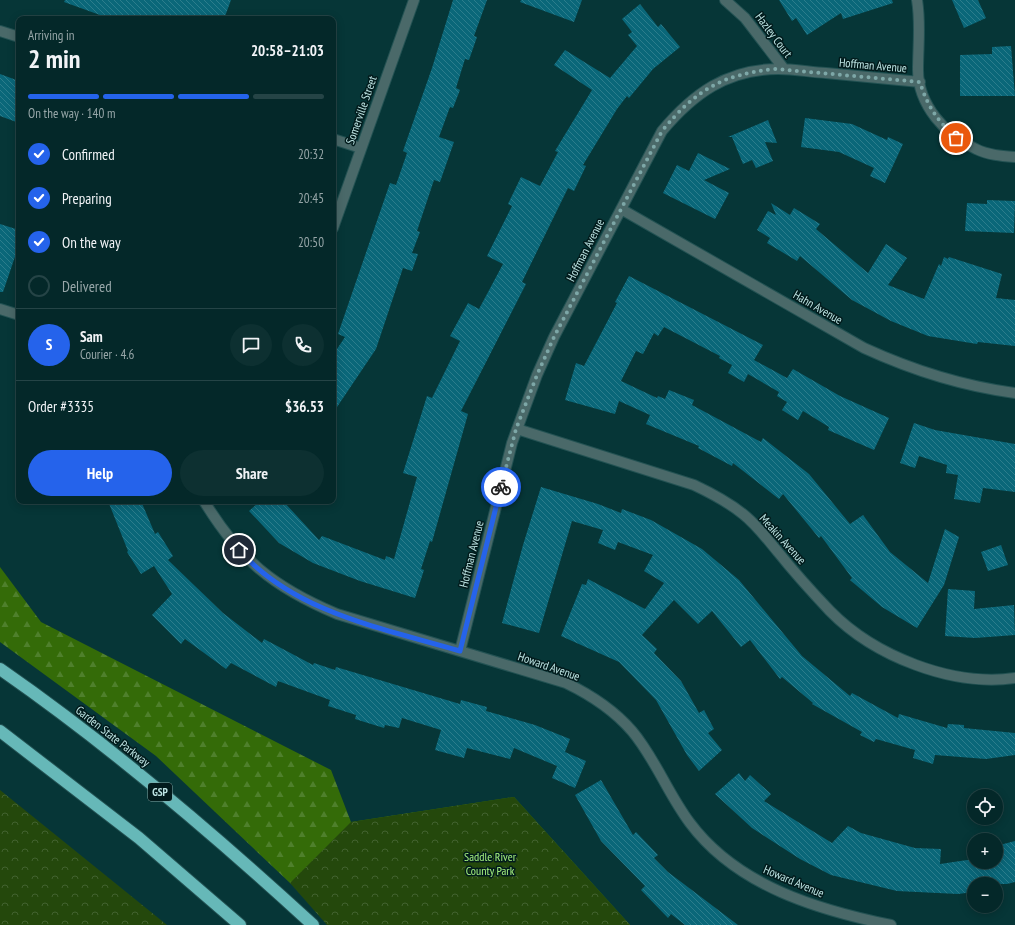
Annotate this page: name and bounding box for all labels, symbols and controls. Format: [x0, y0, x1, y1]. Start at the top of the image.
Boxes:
street label: Hazley Court [752, 10, 796, 61]
text: Arriving in [28, 27, 75, 44]
text: 20:58–21:03 [251, 41, 324, 60]
text: 2 min [28, 42, 81, 75]
street label: Hoffman Avenue [838, 55, 908, 75]
street label: Somerville Street [342, 73, 380, 146]
text: On the way · 140 m [28, 105, 115, 122]
pin [939, 121, 973, 155]
icon: bag [945, 127, 967, 149]
icon: check [28, 143, 50, 165]
text: Confirmed [62, 145, 115, 164]
text: 20:32 [298, 146, 324, 163]
icon: check [28, 187, 50, 209]
text: Preparing [62, 189, 112, 208]
text: 20:45 [298, 190, 324, 207]
street label: Hoffman Avenue [563, 216, 607, 284]
icon: check [28, 231, 50, 253]
text: On the way [62, 233, 121, 252]
text: 20:50 [298, 234, 324, 251]
text: Delivered [62, 277, 112, 296]
street label: Hahn Avenue [791, 287, 845, 327]
button: chat [230, 324, 272, 366]
button: phone [282, 324, 324, 366]
text: Sam [80, 327, 103, 346]
text: S [46, 335, 52, 354]
text: Courier · 4.6 [80, 346, 134, 363]
text: Order #3335 [28, 397, 94, 416]
text: $36.53 [285, 397, 324, 416]
button: Help [28, 450, 172, 496]
button: Share [180, 450, 324, 496]
courier [481, 467, 521, 507]
icon: bike [490, 476, 512, 498]
street label: Meakin Avenue [757, 511, 810, 567]
street label: Hoffman Avenue [455, 519, 487, 589]
pin [222, 533, 256, 567]
icon: home [228, 539, 250, 561]
street label: Howard Avenue [516, 648, 582, 684]
street label: Garden State Parkway [73, 702, 154, 770]
road number: GSP [148, 783, 172, 801]
map controls [967, 789, 1003, 913]
button: locate [967, 789, 1003, 825]
button: + [967, 833, 1003, 869]
park label: Saddle River County Park [464, 849, 517, 878]
street label: Howard Avenue [761, 862, 827, 901]
button: − [967, 877, 1003, 913]

